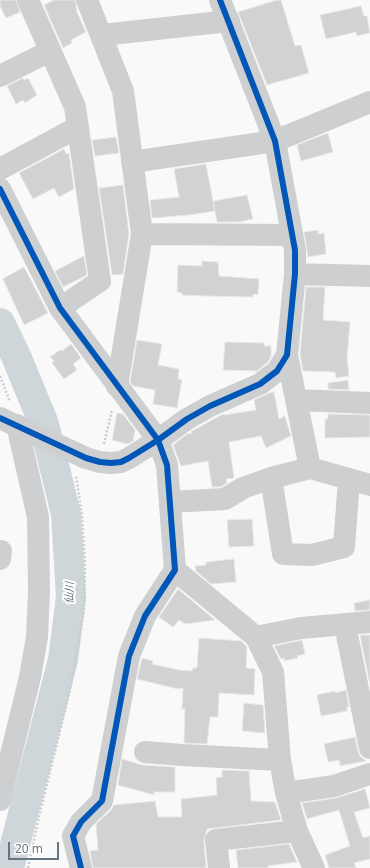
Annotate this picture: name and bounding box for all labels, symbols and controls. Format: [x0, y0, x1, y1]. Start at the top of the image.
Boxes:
water label: 仙川 [63, 582, 77, 604]
scale bar [10, 834, 61, 860]
text: 20 m [15, 840, 43, 857]

